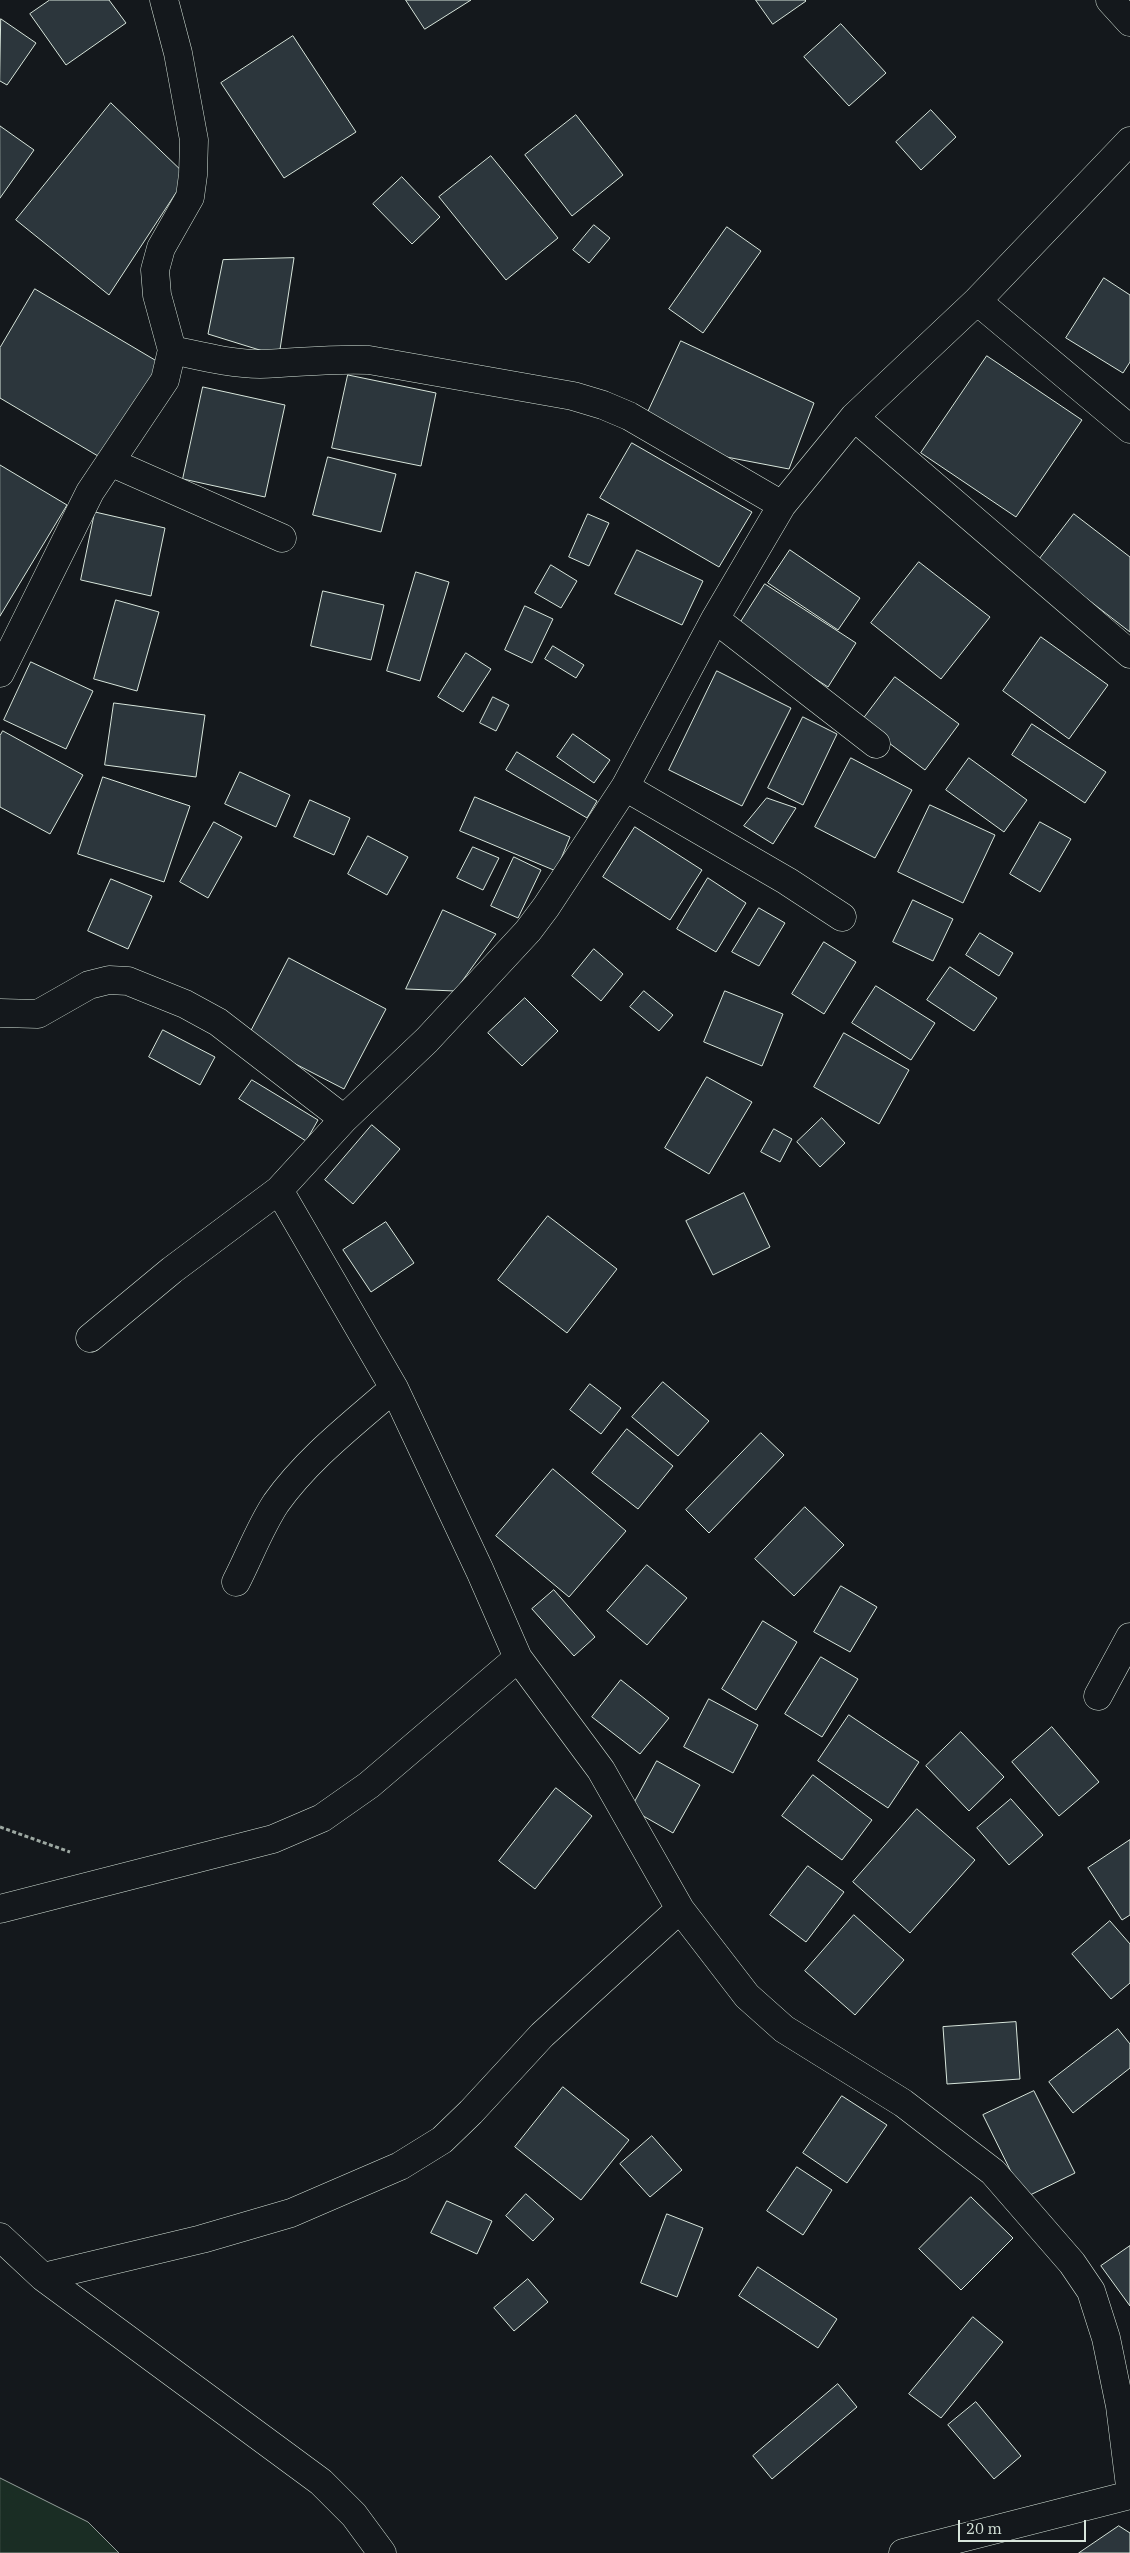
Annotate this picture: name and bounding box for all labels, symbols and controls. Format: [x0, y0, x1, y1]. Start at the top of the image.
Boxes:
scale bar [960, 2510, 1088, 2542]
text: 20 m [966, 2519, 1002, 2538]

